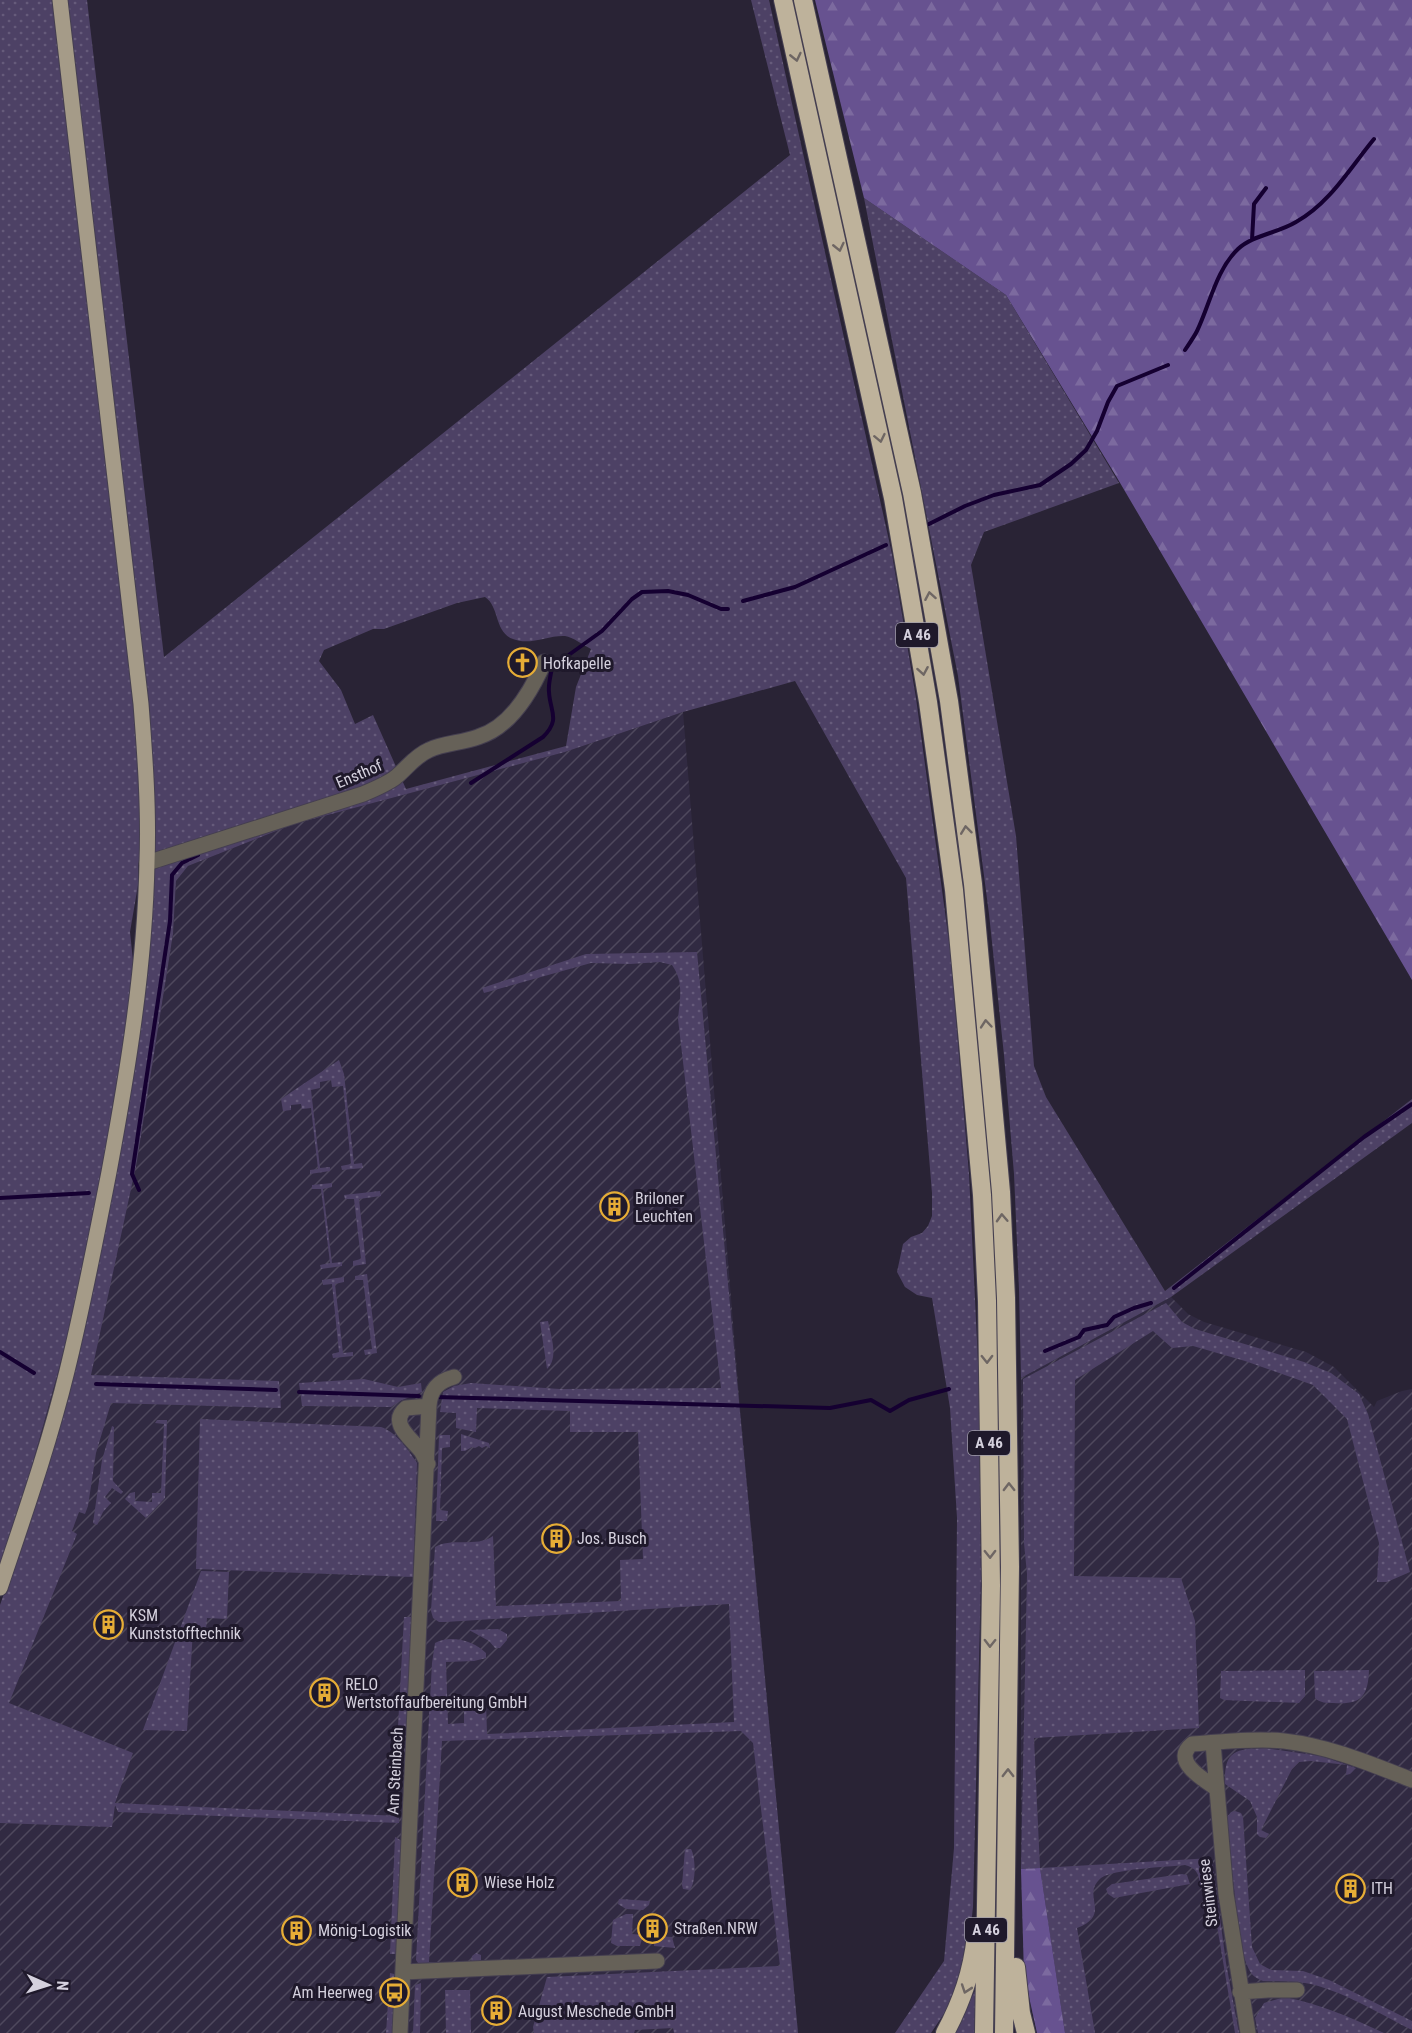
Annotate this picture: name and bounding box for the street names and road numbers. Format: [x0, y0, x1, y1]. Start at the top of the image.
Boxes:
road number: A 46 [896, 623, 938, 647]
street label: Ensthof [333, 756, 385, 792]
road number: A 46 [968, 1431, 1010, 1455]
street label: Am Steinbach [383, 1727, 407, 1815]
street label: Steinwiese [1194, 1858, 1222, 1928]
road number: A 46 [965, 1918, 1007, 1942]

